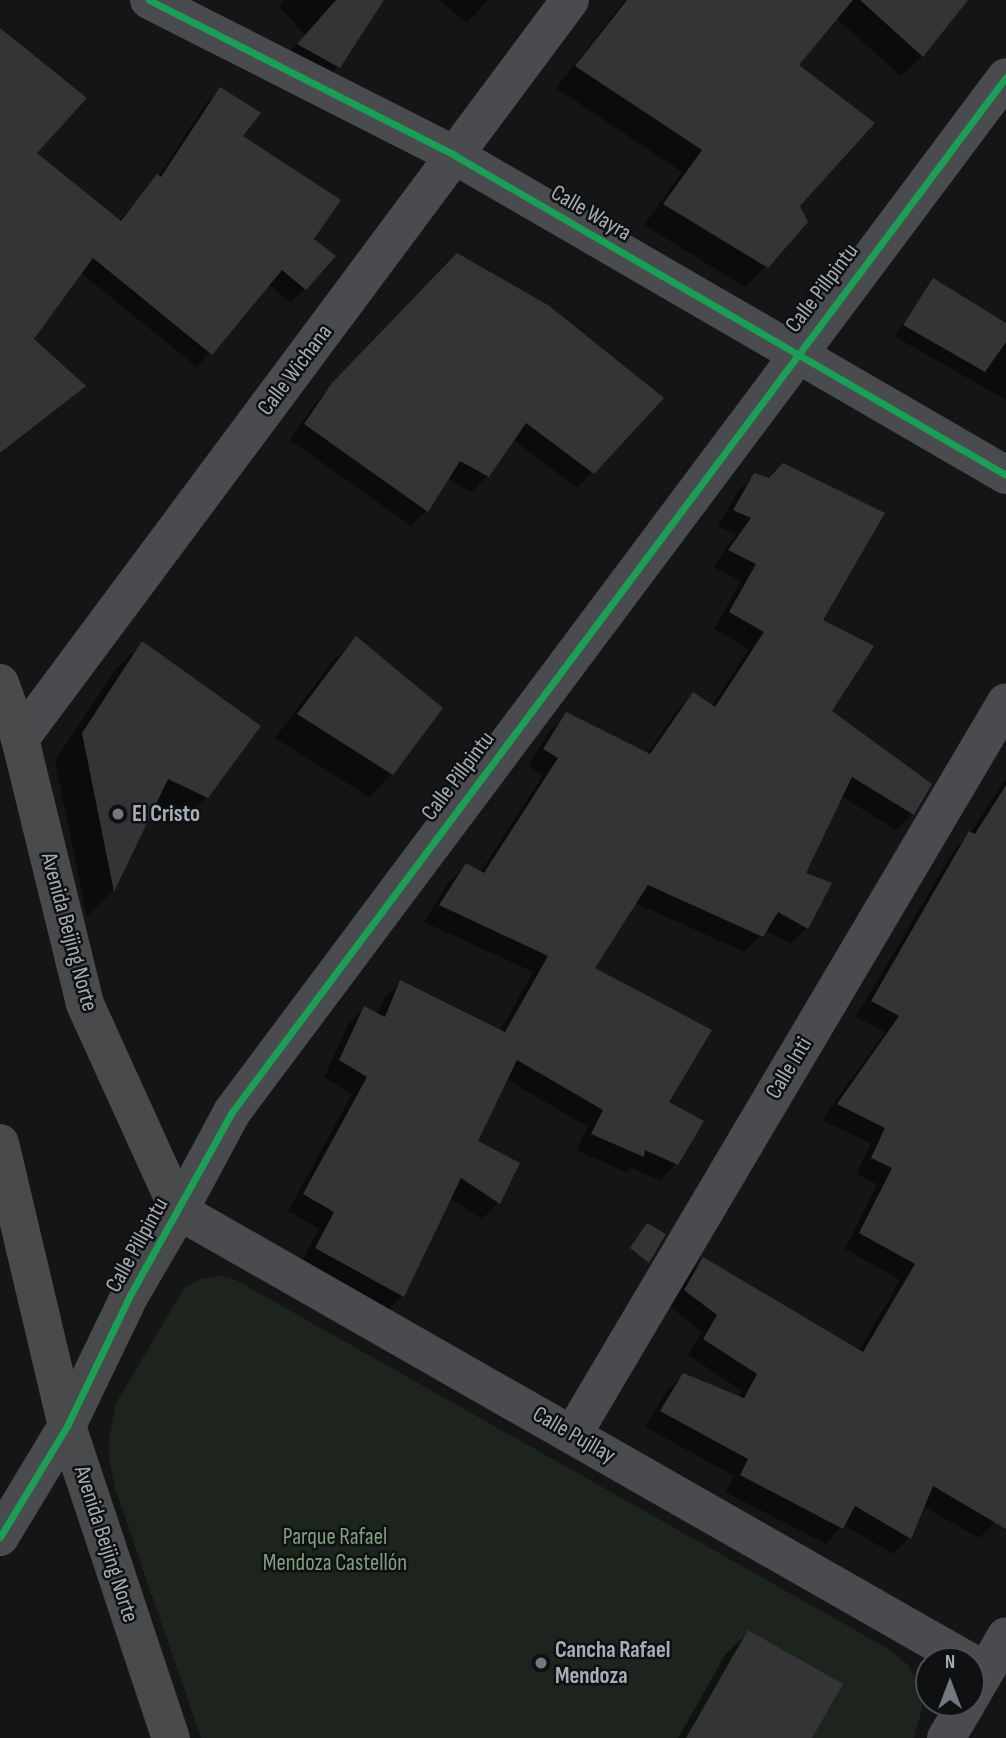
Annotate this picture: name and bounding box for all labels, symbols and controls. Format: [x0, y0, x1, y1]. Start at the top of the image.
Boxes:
street label: Calle Wayra [546, 179, 636, 247]
street label: Calle Pillpintu [780, 238, 864, 338]
street label: Calle Wichana [252, 319, 338, 421]
street label: Calle Pillpintu [416, 726, 500, 826]
place label: El Cristo [132, 800, 200, 828]
marker: El Cristo [110, 806, 126, 822]
street label: Avenida Beijing Norte [35, 850, 103, 1014]
street label: Calle Inti [760, 1032, 818, 1104]
street label: Calle Pillpintu [100, 1193, 174, 1297]
street label: Calle Pujllay [528, 1400, 620, 1470]
street label: Avenida Beijing Norte [68, 1462, 144, 1626]
park label: Parque Rafael Mendoza Castellón [263, 1523, 407, 1577]
place label: Cancha Rafael Mendoza [555, 1636, 670, 1690]
north arrow [915, 1647, 985, 1717]
text: N [945, 1651, 955, 1674]
marker: Cancha Rafael Mendoza [533, 1655, 549, 1671]

